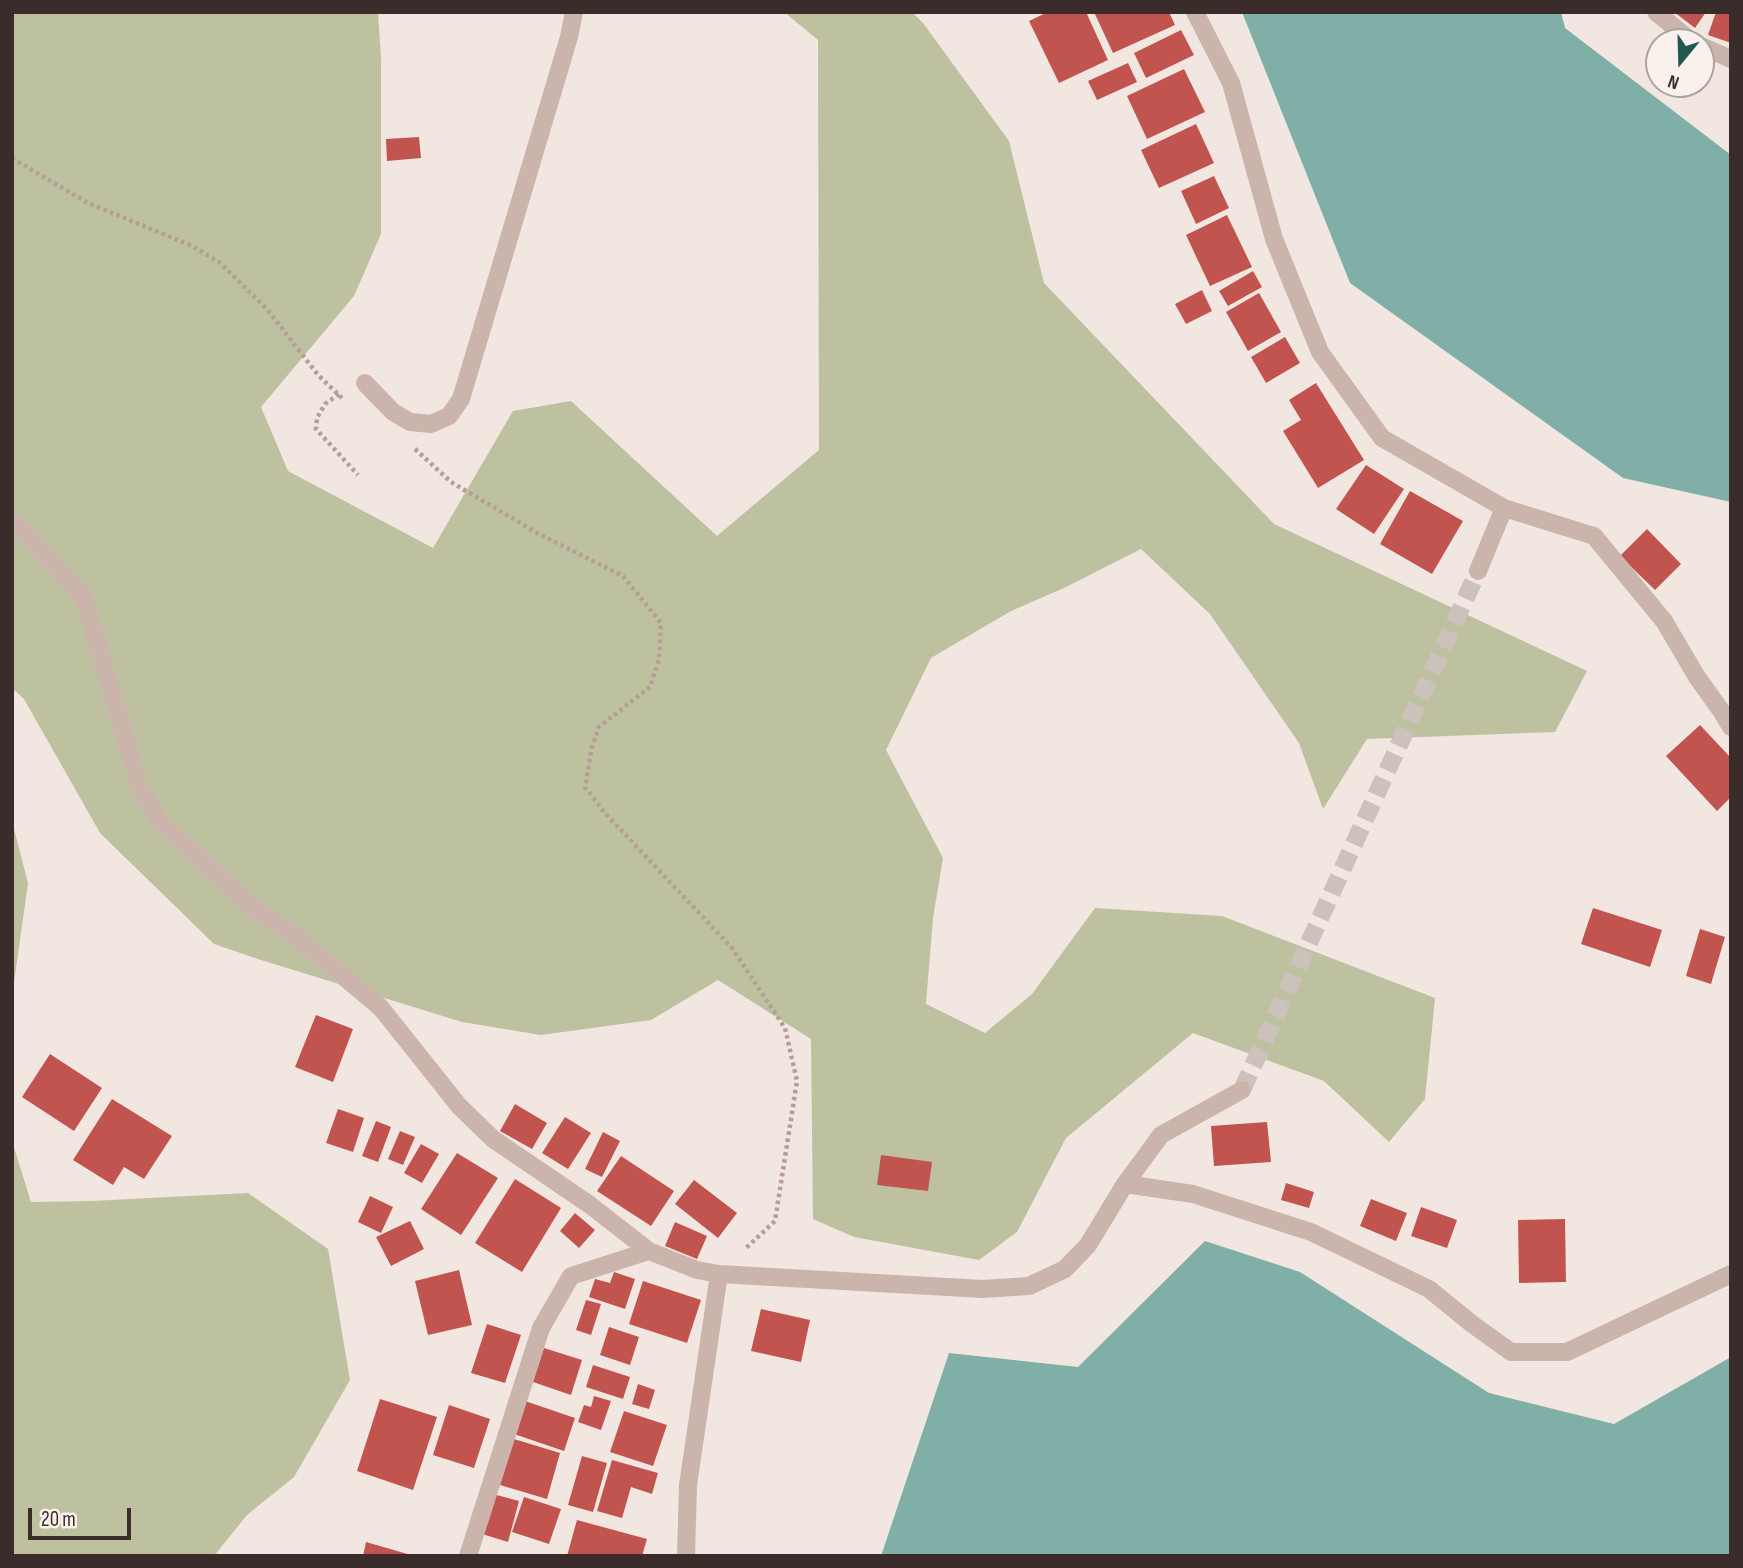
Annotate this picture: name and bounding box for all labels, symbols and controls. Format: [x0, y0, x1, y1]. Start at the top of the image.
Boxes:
north arrow [1645, 28, 1715, 98]
text: N [1665, 69, 1682, 94]
scale bar [32, 1494, 135, 1538]
text: 20 m [41, 1507, 76, 1532]

